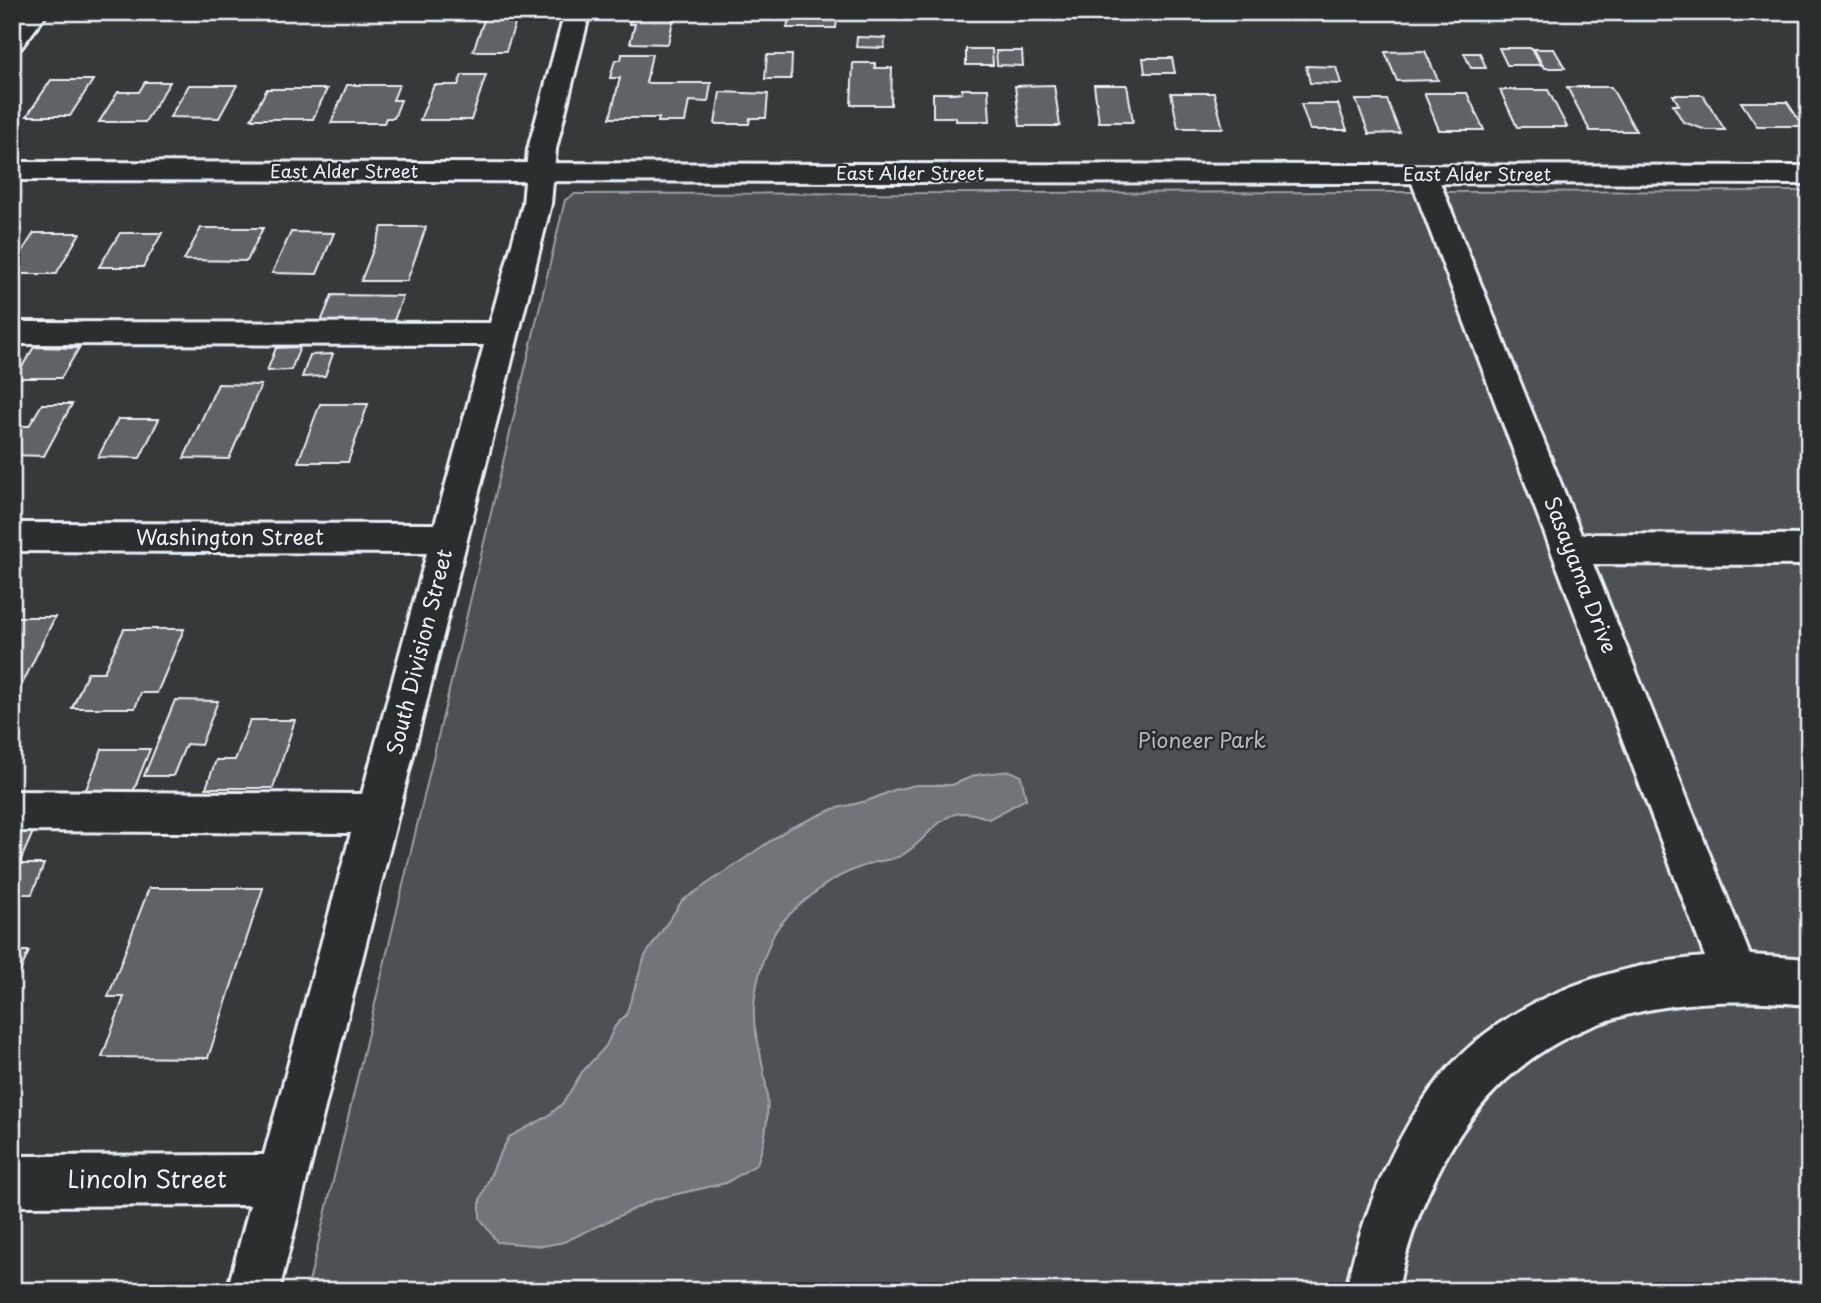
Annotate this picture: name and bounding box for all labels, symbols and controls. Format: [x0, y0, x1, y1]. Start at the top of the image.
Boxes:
street label: East Alder Street [270, 157, 418, 184]
street label: East Alder Street [836, 159, 984, 186]
street label: East Alder Street [1403, 160, 1551, 187]
street label: Sasayama Drive [1537, 491, 1626, 657]
street label: Washington Street [136, 520, 324, 552]
street label: South Division Street [377, 545, 459, 758]
park label: Pioneer Park [1138, 723, 1266, 755]
street label: Lincoln Street [67, 1160, 227, 1196]

